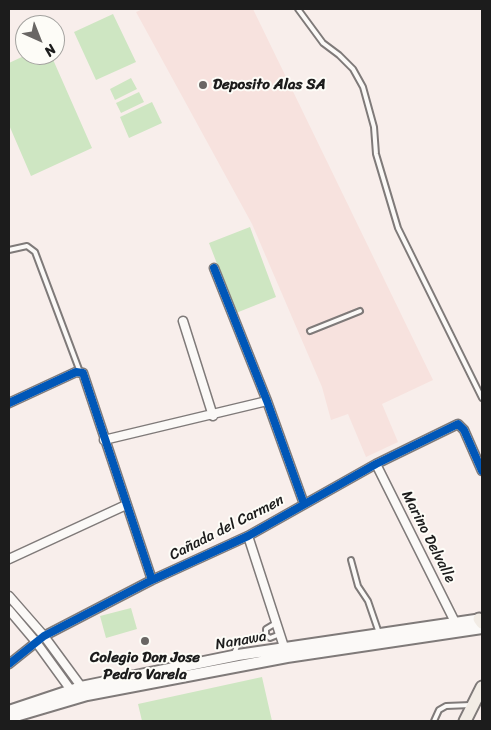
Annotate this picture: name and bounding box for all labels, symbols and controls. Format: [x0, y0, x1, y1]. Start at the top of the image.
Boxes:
north arrow [15, 15, 65, 65]
text: N [38, 38, 62, 63]
place label: Deposito Alas SA [213, 76, 326, 94]
marker: Deposito Alas SA [197, 79, 209, 91]
street label: Marino Delvalle [397, 488, 459, 586]
street label: Cañada del Carmen [167, 491, 287, 565]
street label: Nanawa [214, 628, 268, 654]
marker: Colegio Don Jose Pedro Varela [139, 635, 151, 647]
place label: Colegio Don Jose Pedro Varela [90, 649, 200, 684]

